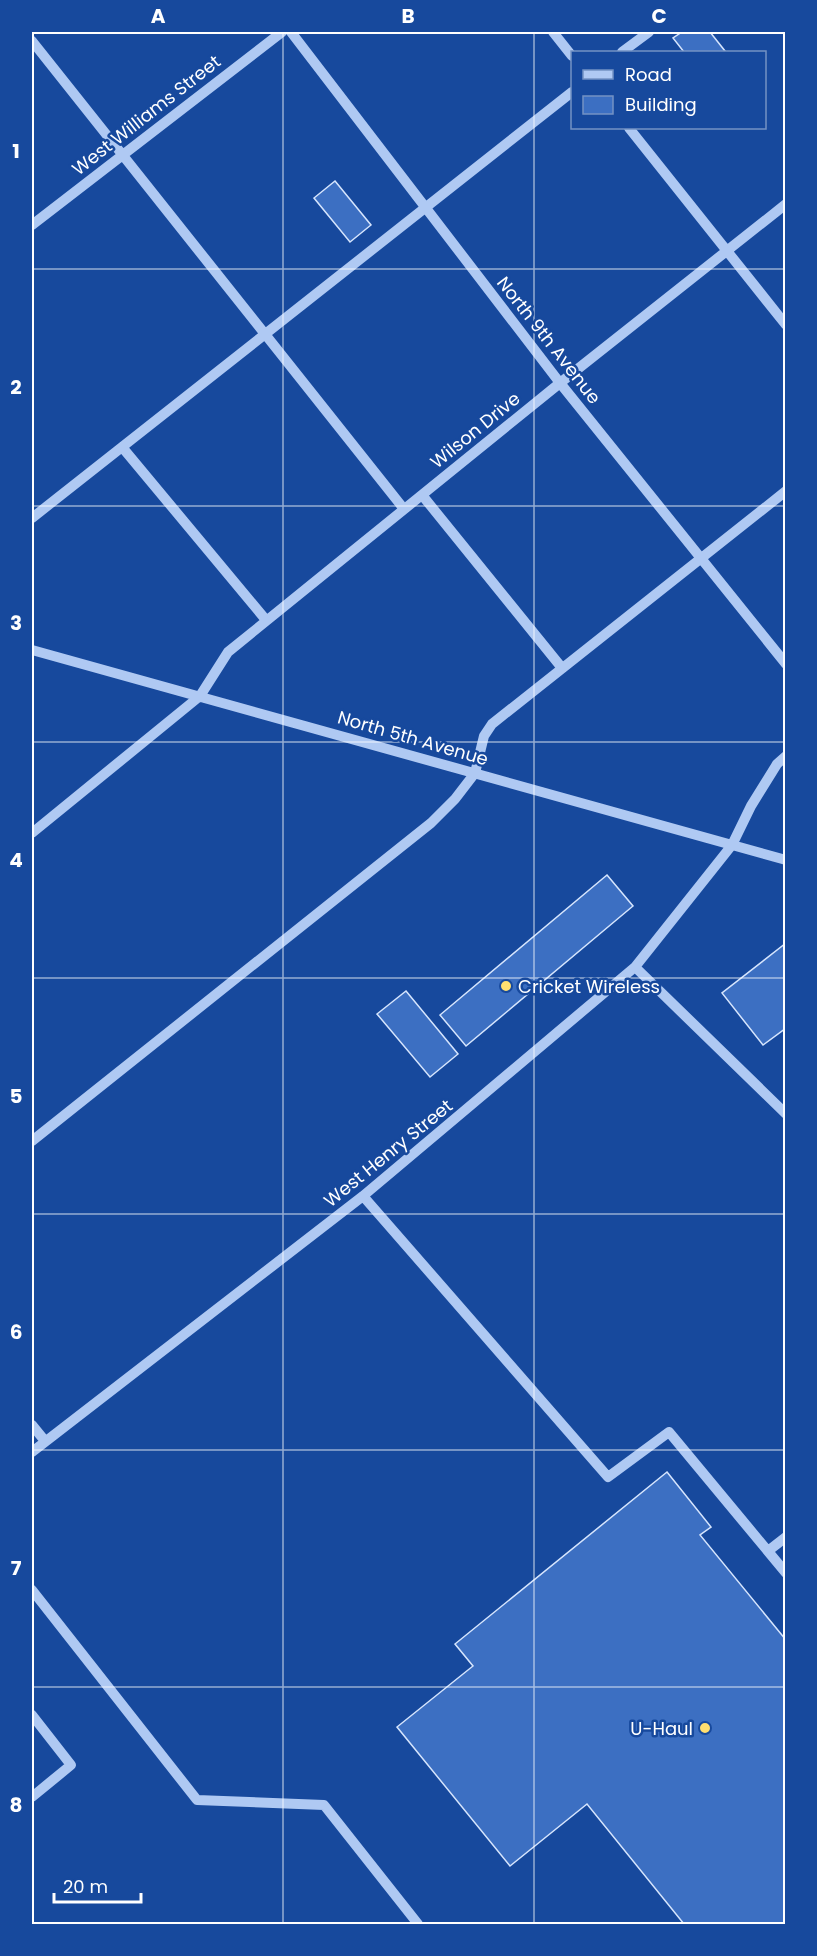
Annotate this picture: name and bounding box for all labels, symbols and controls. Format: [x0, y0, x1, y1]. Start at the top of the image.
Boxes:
text: A [151, 2, 166, 30]
text: B [401, 2, 415, 30]
text: C [651, 2, 667, 30]
street label: West Williams Street [66, 49, 226, 181]
legend [571, 51, 766, 129]
text: Road [625, 62, 672, 87]
text: Building [625, 92, 697, 117]
text: 1 [12, 137, 20, 165]
street label: North 9th Avenue [491, 271, 607, 409]
text: 2 [10, 373, 22, 401]
street label: Wilson Drive [425, 386, 525, 474]
text: 3 [10, 609, 22, 637]
street label: North 5th Avenue [335, 705, 491, 771]
text: 4 [9, 846, 23, 874]
place label: Cricket Wireless [518, 974, 660, 999]
marker: Cricket Wireless [499, 979, 513, 993]
text: 5 [10, 1082, 23, 1110]
street label: West Henry Street [318, 1093, 458, 1213]
text: 6 [10, 1318, 22, 1346]
text: 7 [11, 1554, 22, 1582]
place label: U-Haul [630, 1716, 693, 1741]
marker: U-Haul [698, 1721, 712, 1735]
text: 8 [10, 1791, 22, 1819]
scale bar [54, 1866, 141, 1904]
text: 20 m [63, 1874, 108, 1899]

